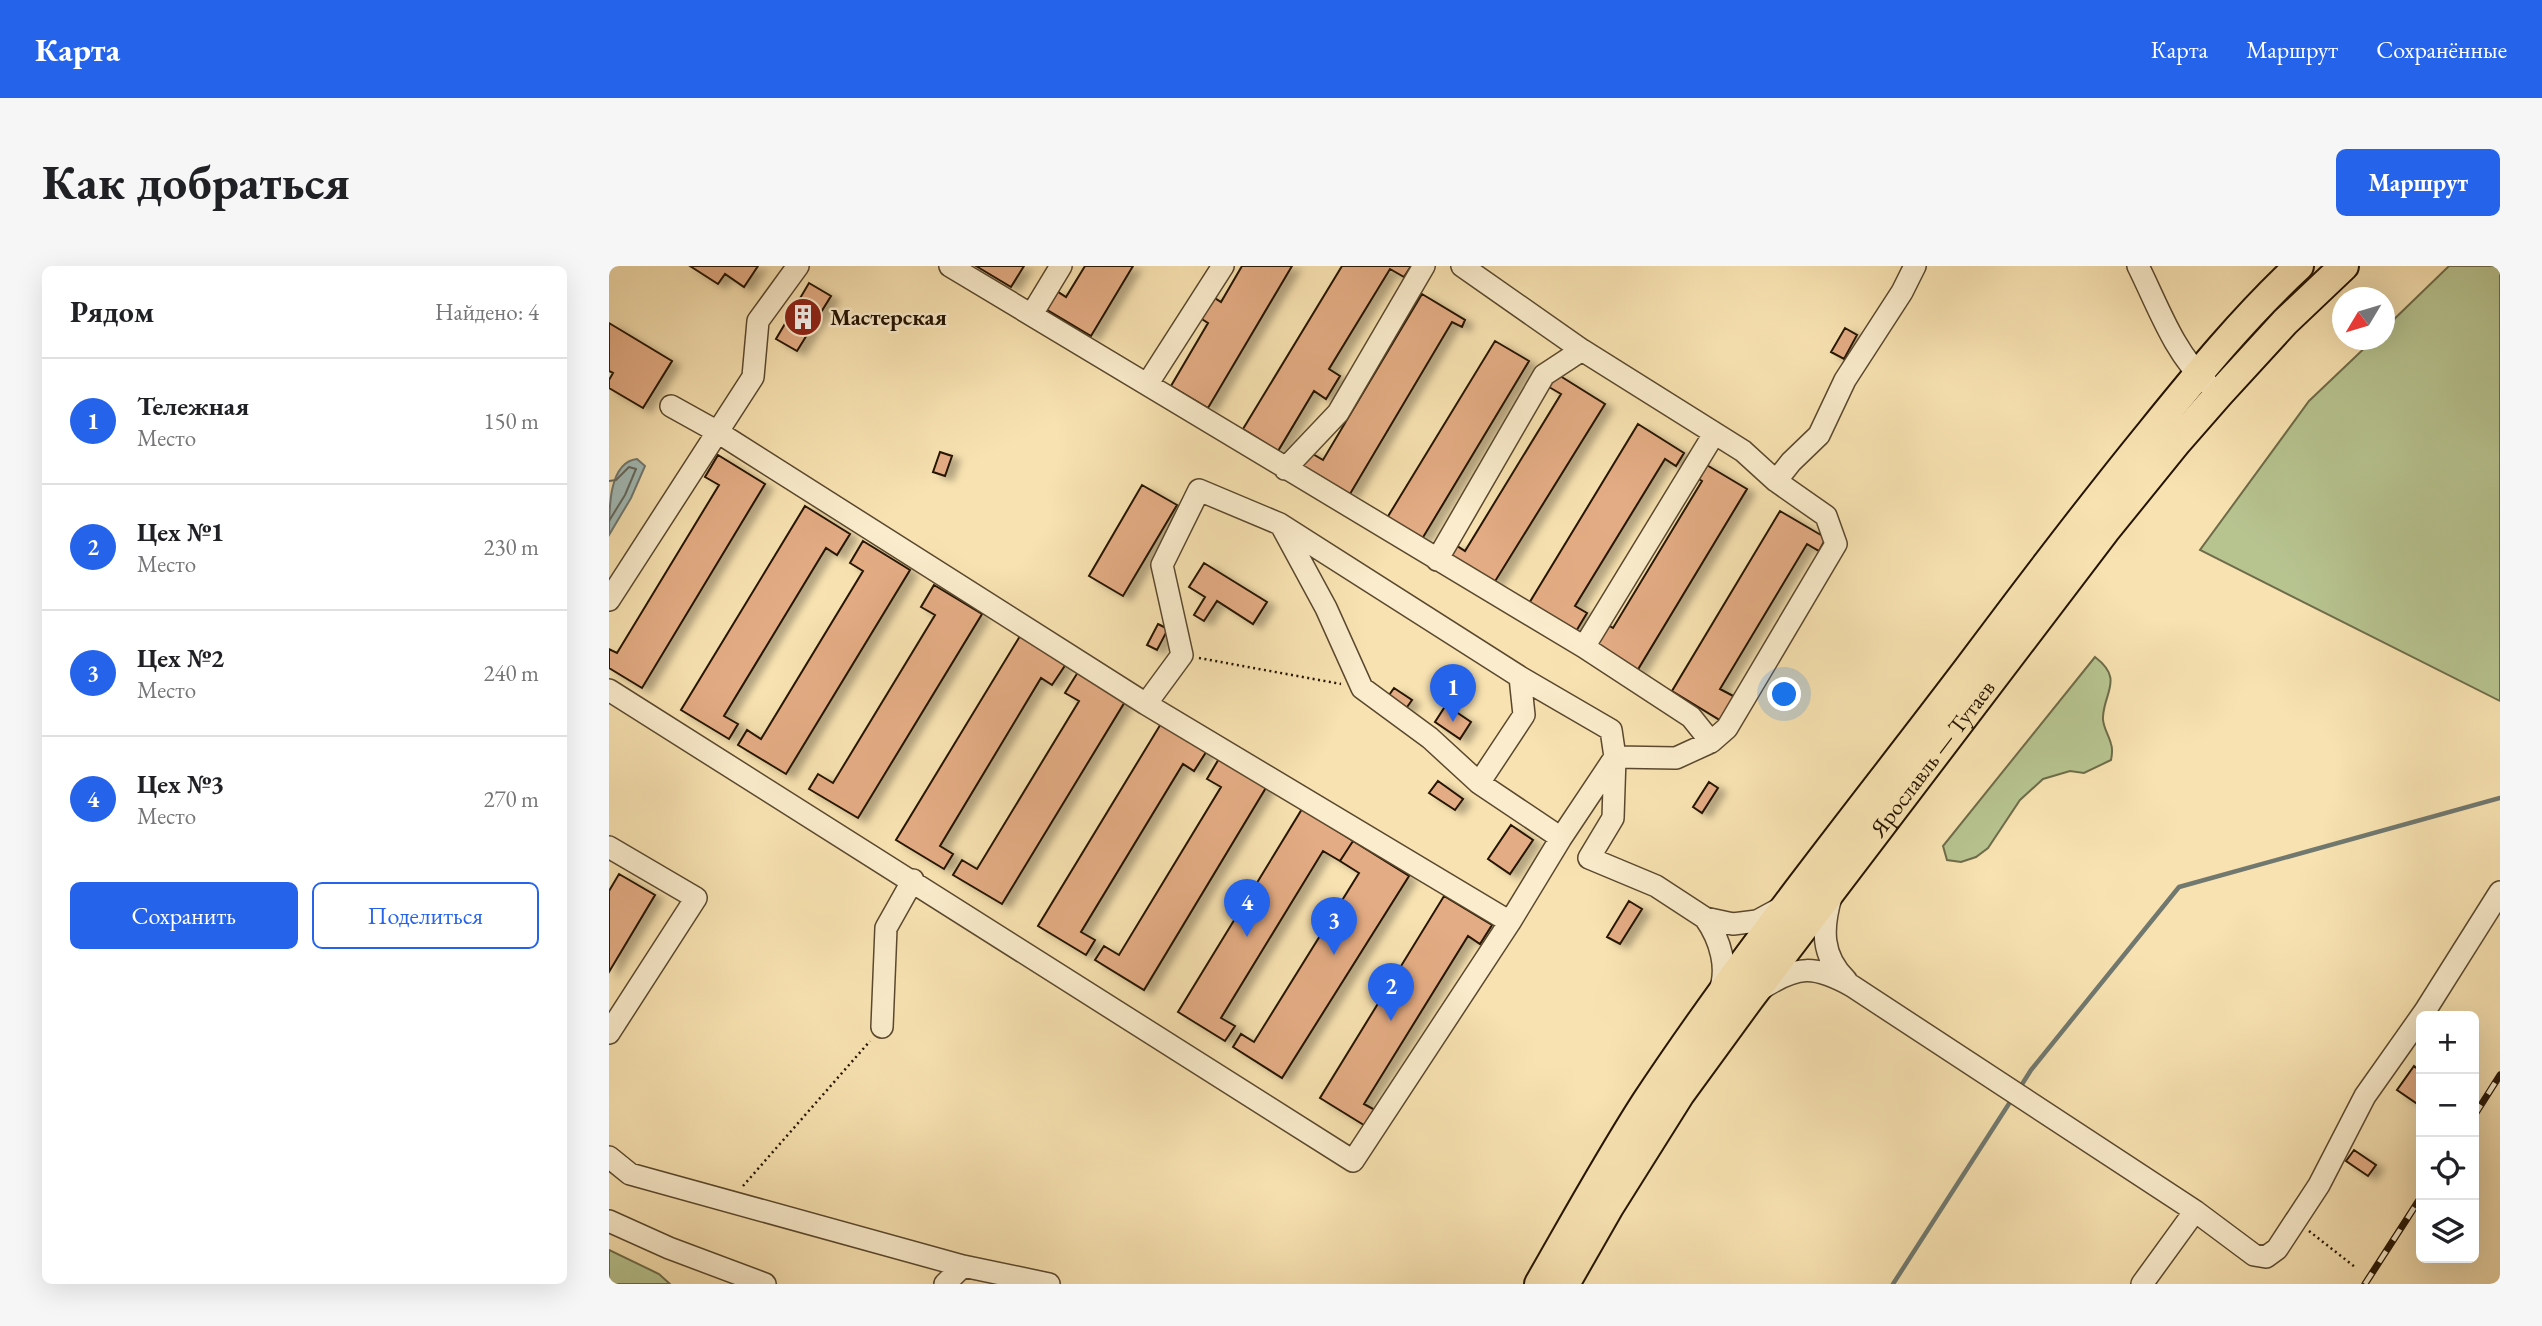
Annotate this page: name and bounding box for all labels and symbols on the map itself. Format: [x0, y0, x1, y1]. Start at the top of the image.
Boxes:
north arrow [2332, 287, 2395, 350]
building icon: Мастерская [782, 296, 824, 338]
place label: Мастерская [830, 302, 947, 332]
pin: 1 [1430, 664, 1476, 722]
street label: Ярославль — Тутаев [1862, 674, 2002, 844]
your location [1767, 677, 1801, 711]
pin: 4 [1224, 879, 1270, 937]
pin: 3 [1311, 897, 1357, 955]
pin: 2 [1368, 963, 1414, 1021]

